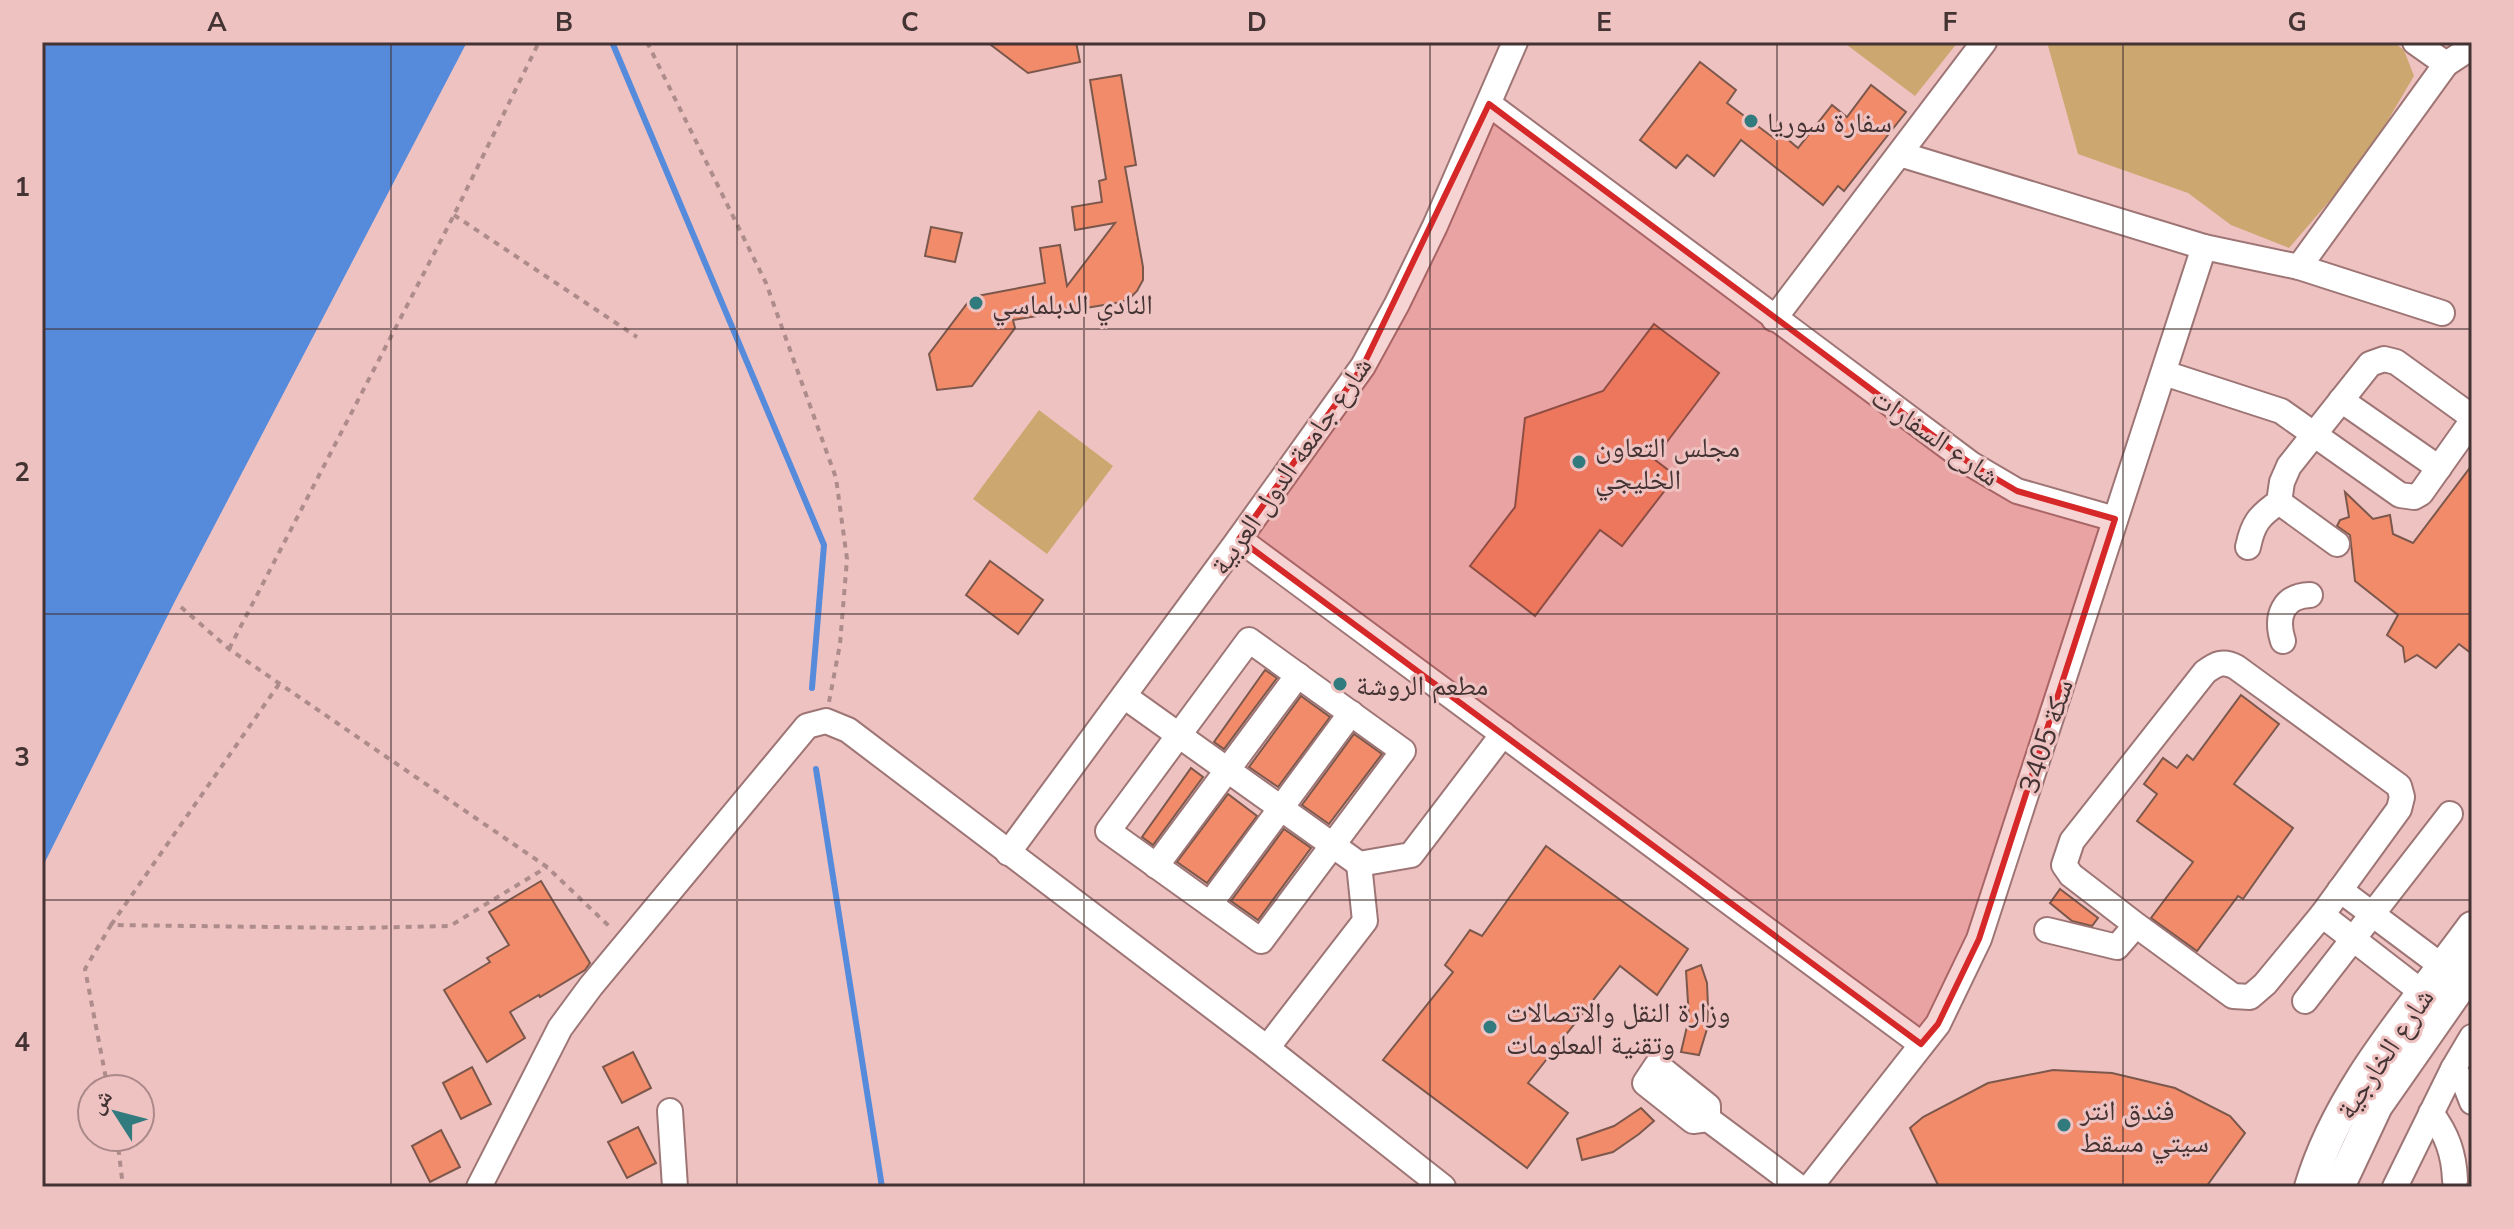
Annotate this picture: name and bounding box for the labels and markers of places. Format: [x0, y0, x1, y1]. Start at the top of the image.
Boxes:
place label: سفارة سوريا [1767, 104, 1892, 139]
marker: سفارة سوريا [1742, 112, 1760, 130]
place label: النادي الدبلماسي [992, 286, 1153, 327]
marker: النادي الدبلماسي [967, 294, 985, 312]
place label: مجلس التعاون الخليجي [1595, 429, 1740, 502]
marker: مجلس التعاون الخليجي [1570, 453, 1588, 471]
place label: مطعم الروشة [1356, 667, 1488, 704]
marker: مطعم الروشة [1331, 675, 1349, 693]
place label: وزارة النقل والاتصالات وتقنية المعلومات [1506, 994, 1730, 1061]
marker: وزارة النقل والاتصالات وتقنية المعلومات [1481, 1018, 1499, 1036]
place label: فندق انتر سيتي مسقط [2079, 1092, 2209, 1165]
marker: فندق انتر سيتي مسقط [2055, 1116, 2073, 1134]

